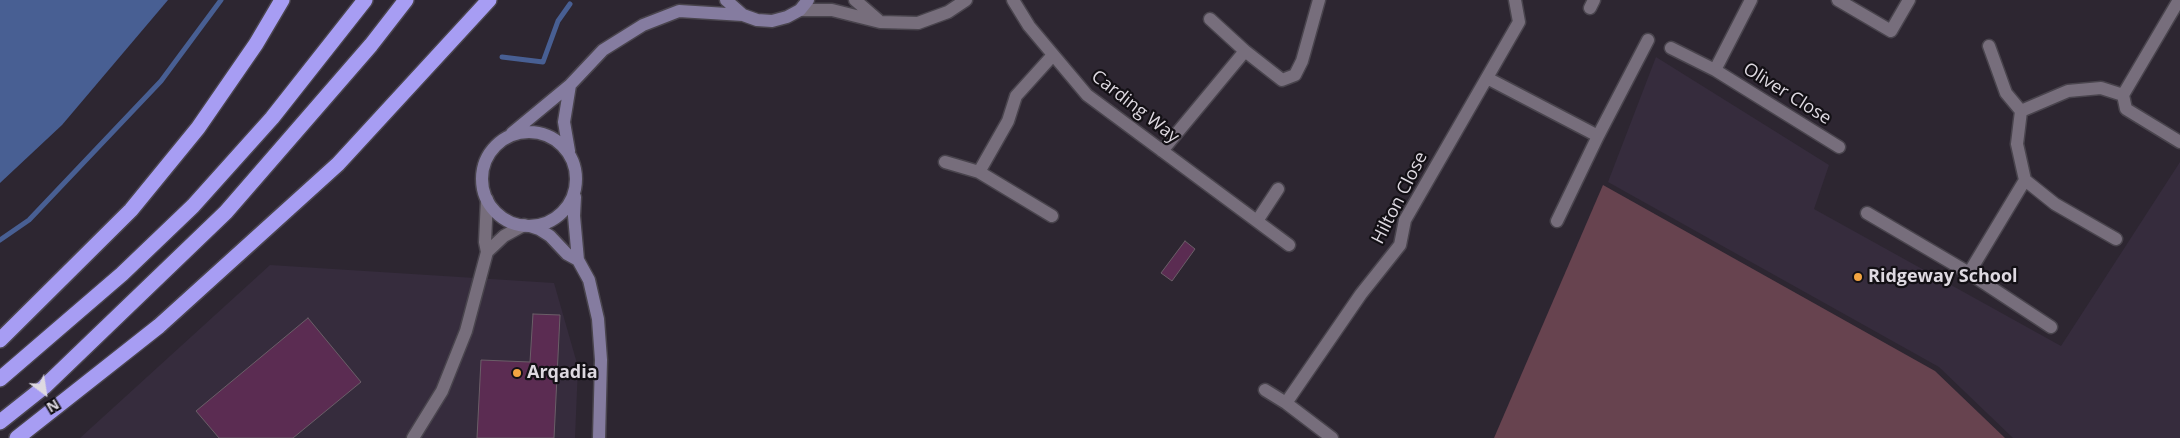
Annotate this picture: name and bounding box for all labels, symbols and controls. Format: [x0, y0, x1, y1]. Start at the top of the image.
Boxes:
street label: Oliver Close [1739, 58, 1835, 130]
street label: Carding Way [1087, 66, 1183, 148]
street label: Hilton Close [1368, 148, 1432, 248]
place label: Ridgeway School [1868, 266, 2018, 288]
marker: Ridgeway School [1852, 271, 1864, 283]
place label: Arqadia [527, 362, 598, 384]
marker: Arqadia [511, 367, 523, 379]
north arrow [20, 368, 70, 418]
text: N [43, 395, 63, 417]

